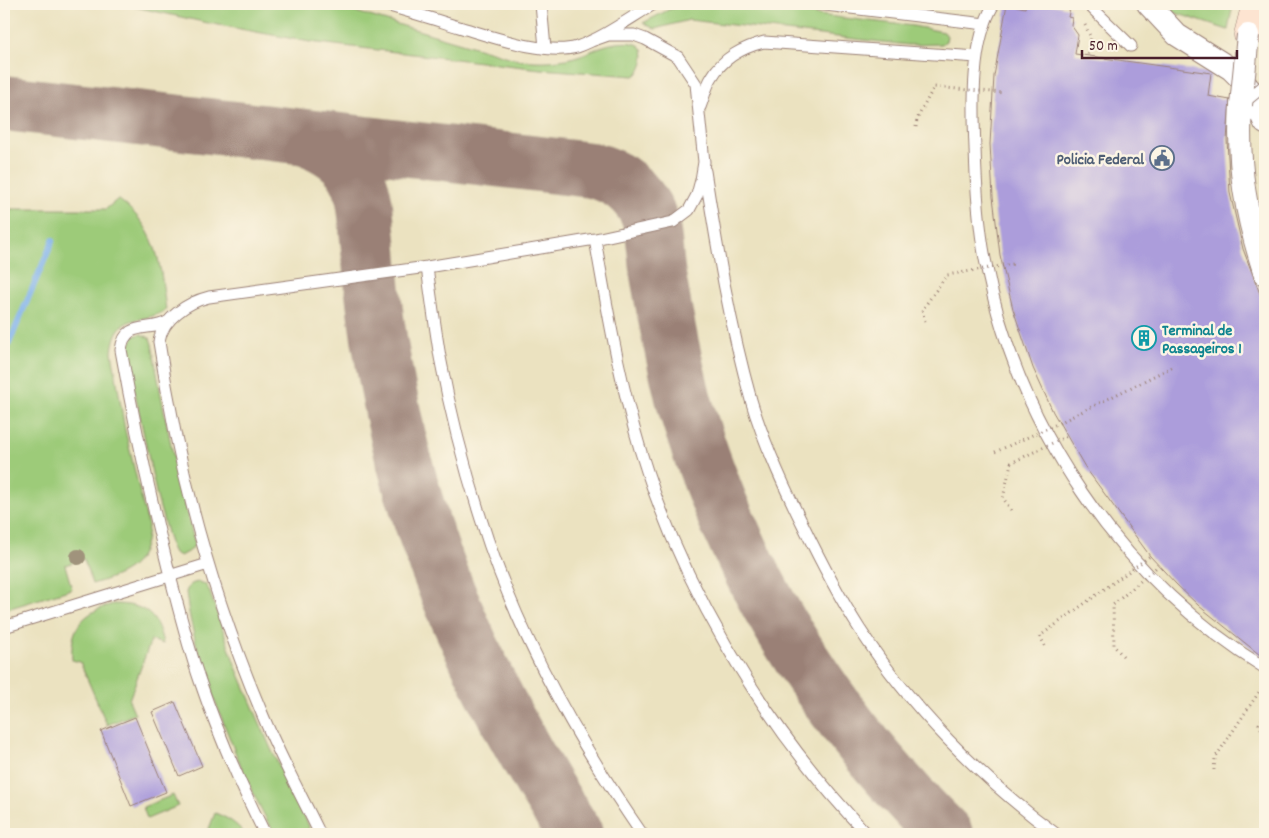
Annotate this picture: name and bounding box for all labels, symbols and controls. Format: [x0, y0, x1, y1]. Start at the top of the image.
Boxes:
scale bar [1082, 28, 1236, 60]
text: 50 m [1089, 36, 1118, 58]
public building icon: Policia Federal [1149, 145, 1175, 171]
place label: Policia Federal [1056, 149, 1144, 172]
place label: Terminal de Passageiros 1 [1162, 320, 1242, 361]
building icon: Terminal de Passageiros 1 [1131, 325, 1157, 351]

